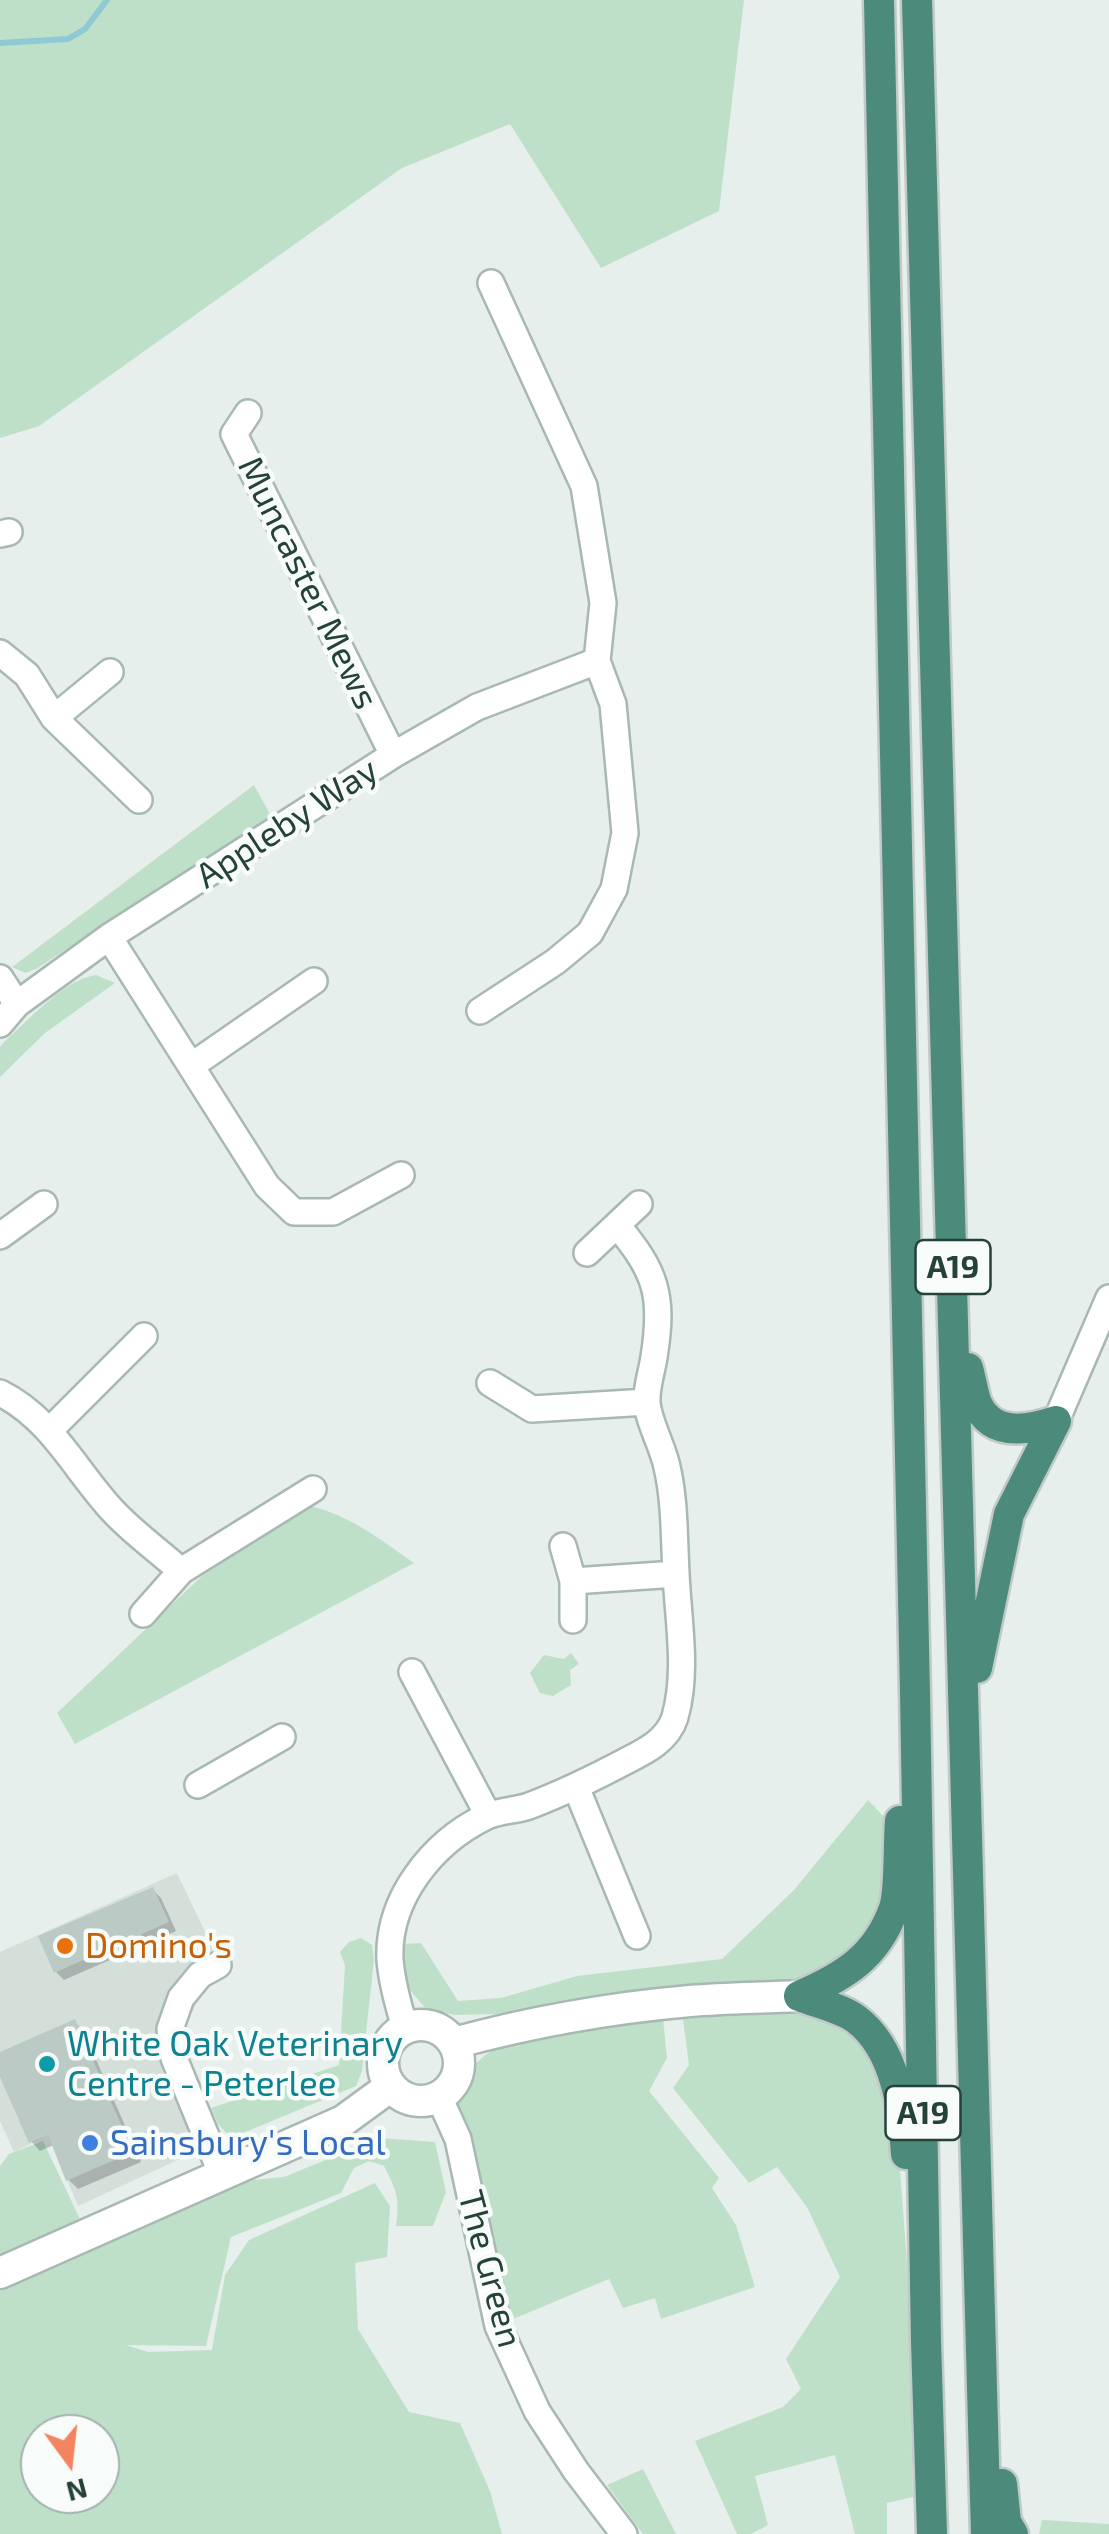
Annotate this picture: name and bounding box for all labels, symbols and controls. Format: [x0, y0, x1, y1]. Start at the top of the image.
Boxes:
street label: Muncaster Mews [229, 450, 387, 716]
street label: Appleby Way [188, 749, 386, 897]
road number: A19 [916, 1240, 990, 1294]
place label: Domino's [85, 1925, 232, 1967]
marker: Domino's [54, 1935, 76, 1957]
place label: White Oak Veterinary Centre - Peterlee [67, 2023, 403, 2105]
marker: White Oak Veterinary Centre - Peterlee [36, 2053, 58, 2075]
road number: A19 [886, 2086, 960, 2140]
place label: Sainsbury's Local [110, 2122, 386, 2164]
marker: Sainsbury's Local [79, 2132, 101, 2154]
street label: The Green [449, 2186, 531, 2352]
north arrow [20, 2414, 120, 2514]
text: N [63, 2472, 91, 2510]

